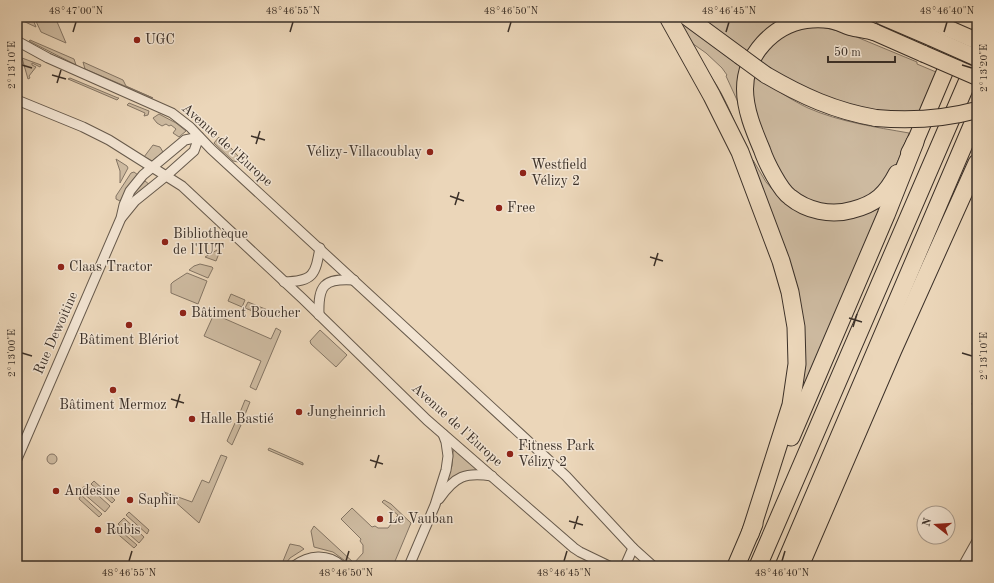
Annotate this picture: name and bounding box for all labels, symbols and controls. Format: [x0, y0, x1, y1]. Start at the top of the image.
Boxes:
text: 48°47'00"N [49, 6, 104, 16]
text: 48°46'55"N [266, 6, 321, 16]
text: 48°46'50"N [484, 6, 539, 16]
text: 48°46'45"N [702, 6, 757, 16]
text: 48°46'40"N [920, 6, 975, 16]
place label: UGC [145, 33, 175, 47]
marker: UGC [132, 35, 142, 45]
scale bar [828, 38, 895, 64]
text: 2°13'10"E [7, 41, 17, 89]
text: 2°13'20"E [979, 44, 989, 92]
text: 50 m [834, 46, 861, 59]
street label: Avenue de l'Europe [179, 101, 275, 189]
place label: Vélizy-Villacoublay [306, 145, 423, 159]
marker: Vélizy-Villacoublay [425, 147, 435, 157]
place label: Westfield Vélizy 2 [531, 158, 587, 188]
marker: Westfield Vélizy 2 [518, 168, 528, 178]
place label: Free [507, 201, 535, 215]
marker: Free [494, 203, 504, 213]
place label: Bibliothèque de l'IUT [173, 227, 248, 257]
marker: Bibliothèque de l'IUT [160, 237, 170, 247]
place label: Claas Tractor [69, 260, 153, 274]
marker: Claas Tractor [56, 262, 66, 272]
street label: Rue Dewoitine [32, 290, 80, 376]
place label: Bâtiment Boucher [191, 306, 300, 320]
marker: Bâtiment Boucher [178, 308, 188, 318]
marker: Bâtiment Blériot [124, 320, 134, 330]
text: 2°13'00"E [7, 329, 17, 377]
text: 2°13'10"E [979, 332, 989, 380]
place label: Bâtiment Blériot [79, 333, 179, 347]
street label: Avenue de l'Europe [409, 381, 505, 469]
marker: Bâtiment Mermoz [108, 385, 118, 395]
place label: Bâtiment Mermoz [59, 398, 167, 412]
place label: Jungheinrich [307, 405, 386, 419]
marker: Jungheinrich [294, 407, 304, 417]
place label: Halle Bastié [200, 412, 274, 426]
marker: Halle Bastié [187, 414, 197, 424]
place label: Fitness Park Vélizy 2 [518, 439, 595, 469]
marker: Fitness Park Vélizy 2 [505, 449, 515, 459]
place label: Andesine [64, 484, 120, 498]
marker: Andesine [51, 486, 61, 496]
place label: Saphir [138, 493, 178, 507]
marker: Saphir [125, 495, 135, 505]
north arrow [916, 505, 956, 545]
place label: Le Vauban [388, 512, 454, 526]
marker: Le Vauban [375, 514, 385, 524]
text: N [921, 516, 935, 528]
place label: Rubis [106, 523, 141, 537]
marker: Rubis [93, 525, 103, 535]
text: 48°46'55"N [102, 568, 157, 578]
text: 48°46'50"N [319, 568, 374, 578]
text: 48°46'45"N [537, 568, 592, 578]
text: 48°46'40"N [755, 568, 810, 578]

